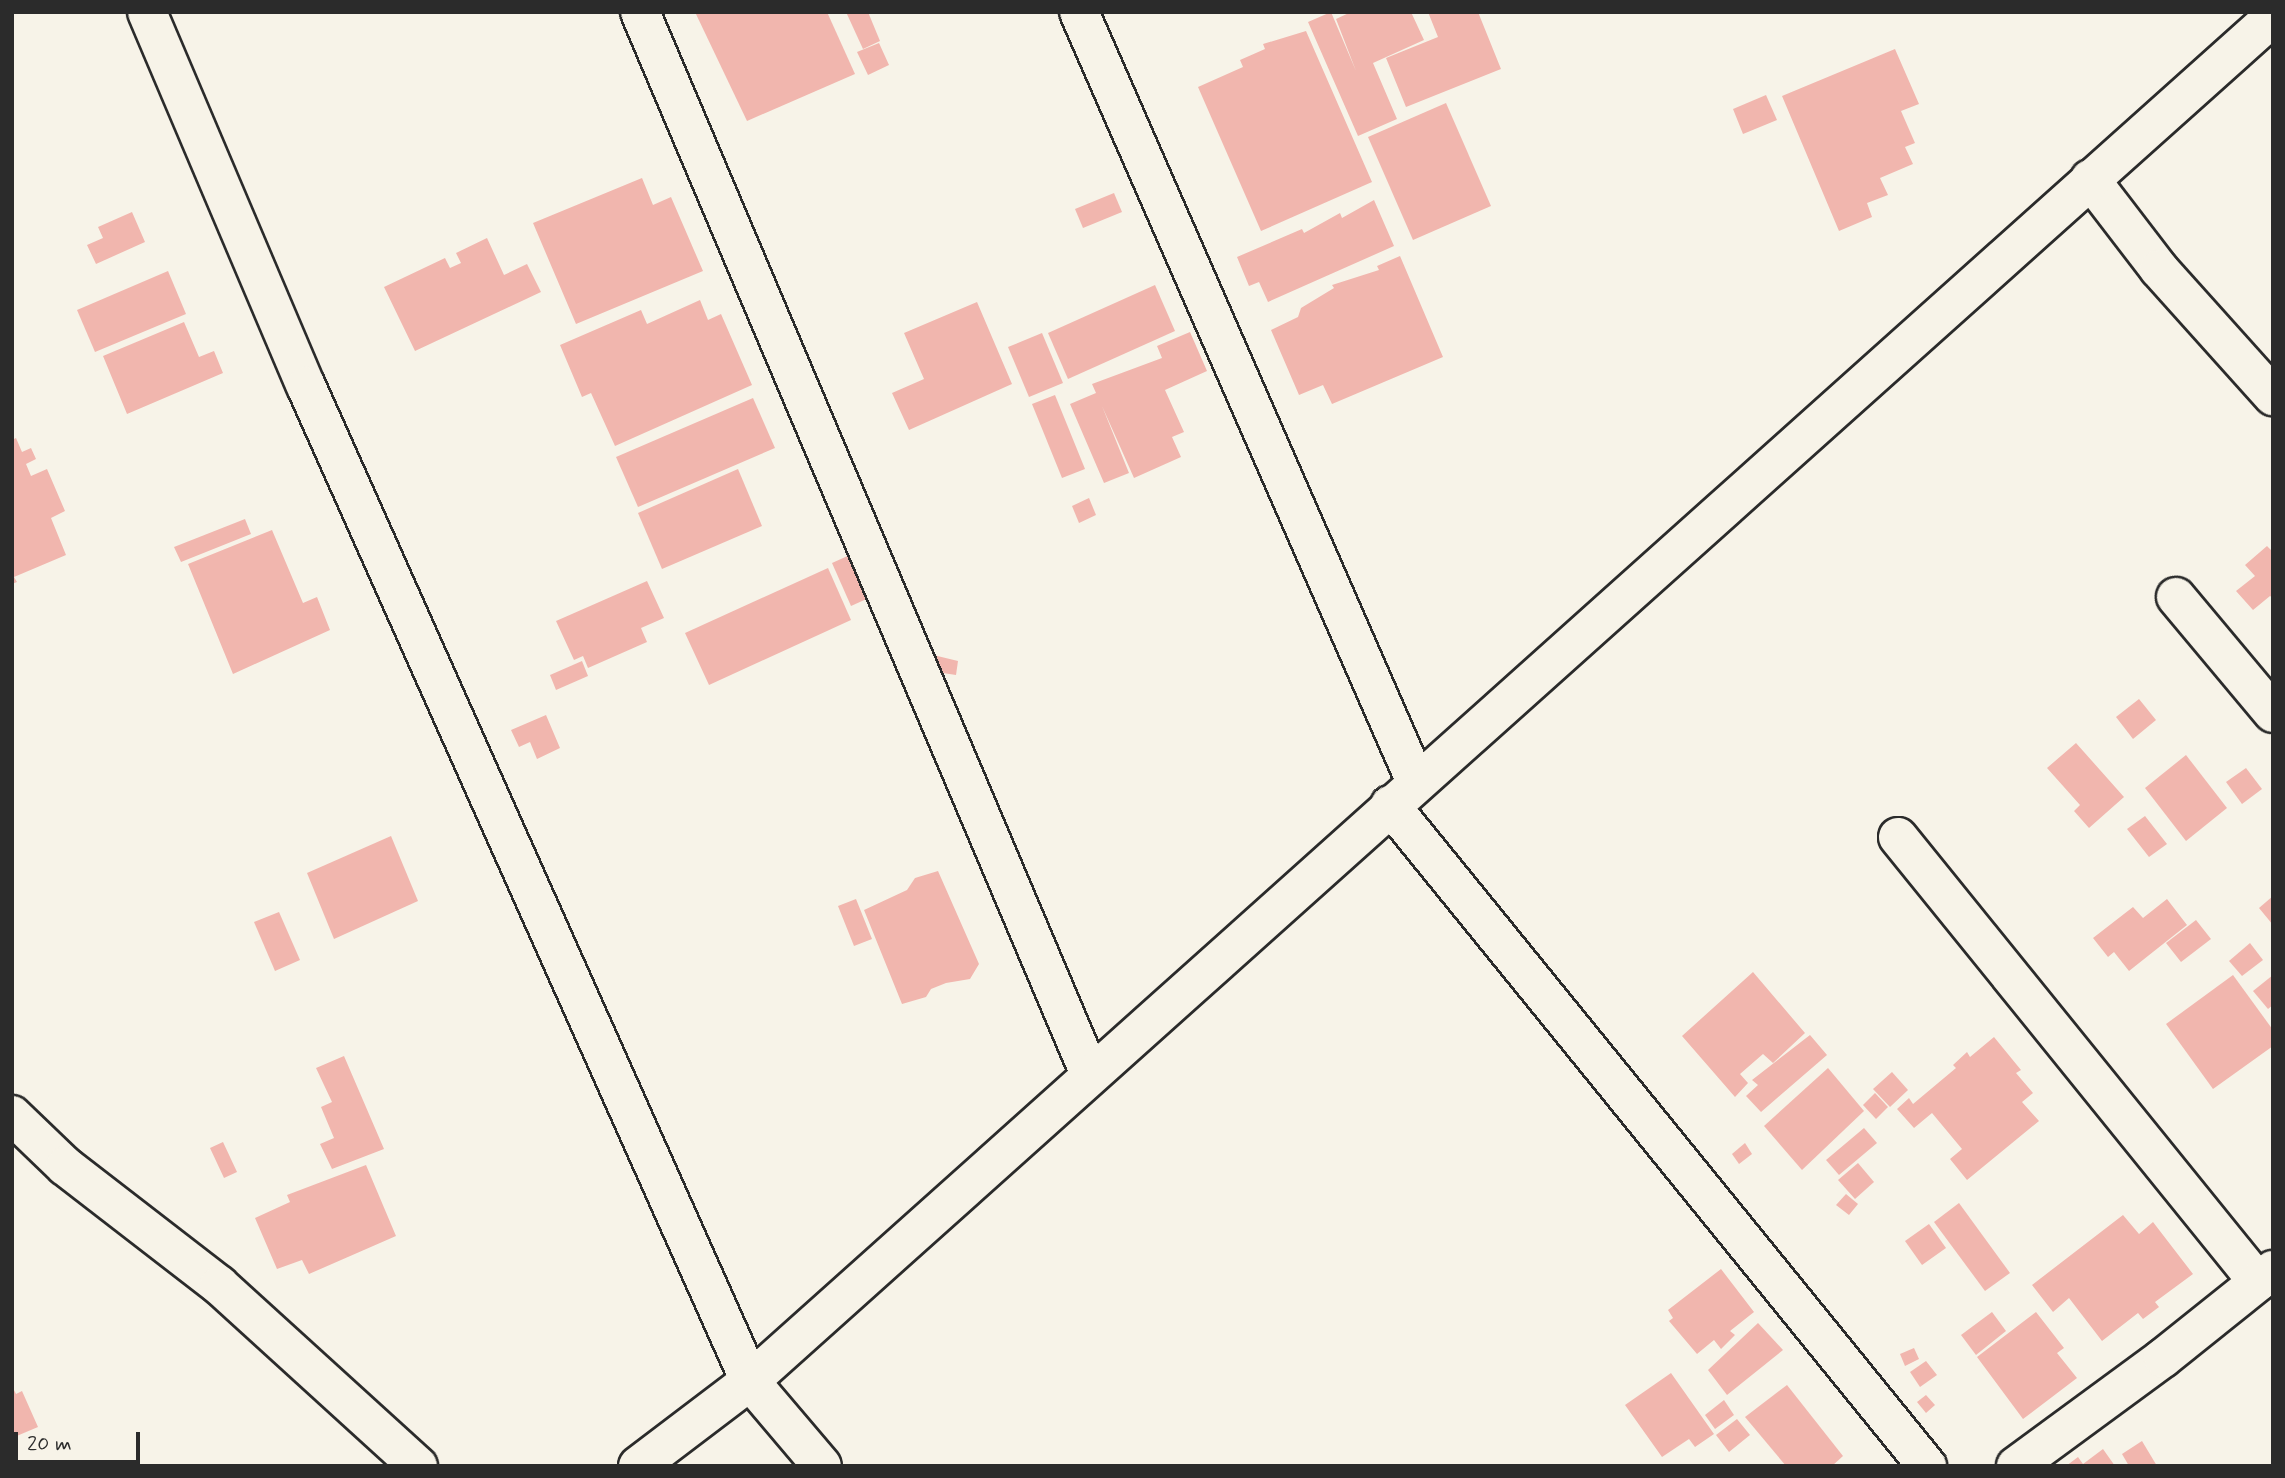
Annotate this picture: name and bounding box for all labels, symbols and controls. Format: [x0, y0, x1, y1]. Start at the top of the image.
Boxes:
scale bar [18, 1418, 144, 1462]
text: 20 m [27, 1430, 72, 1458]

